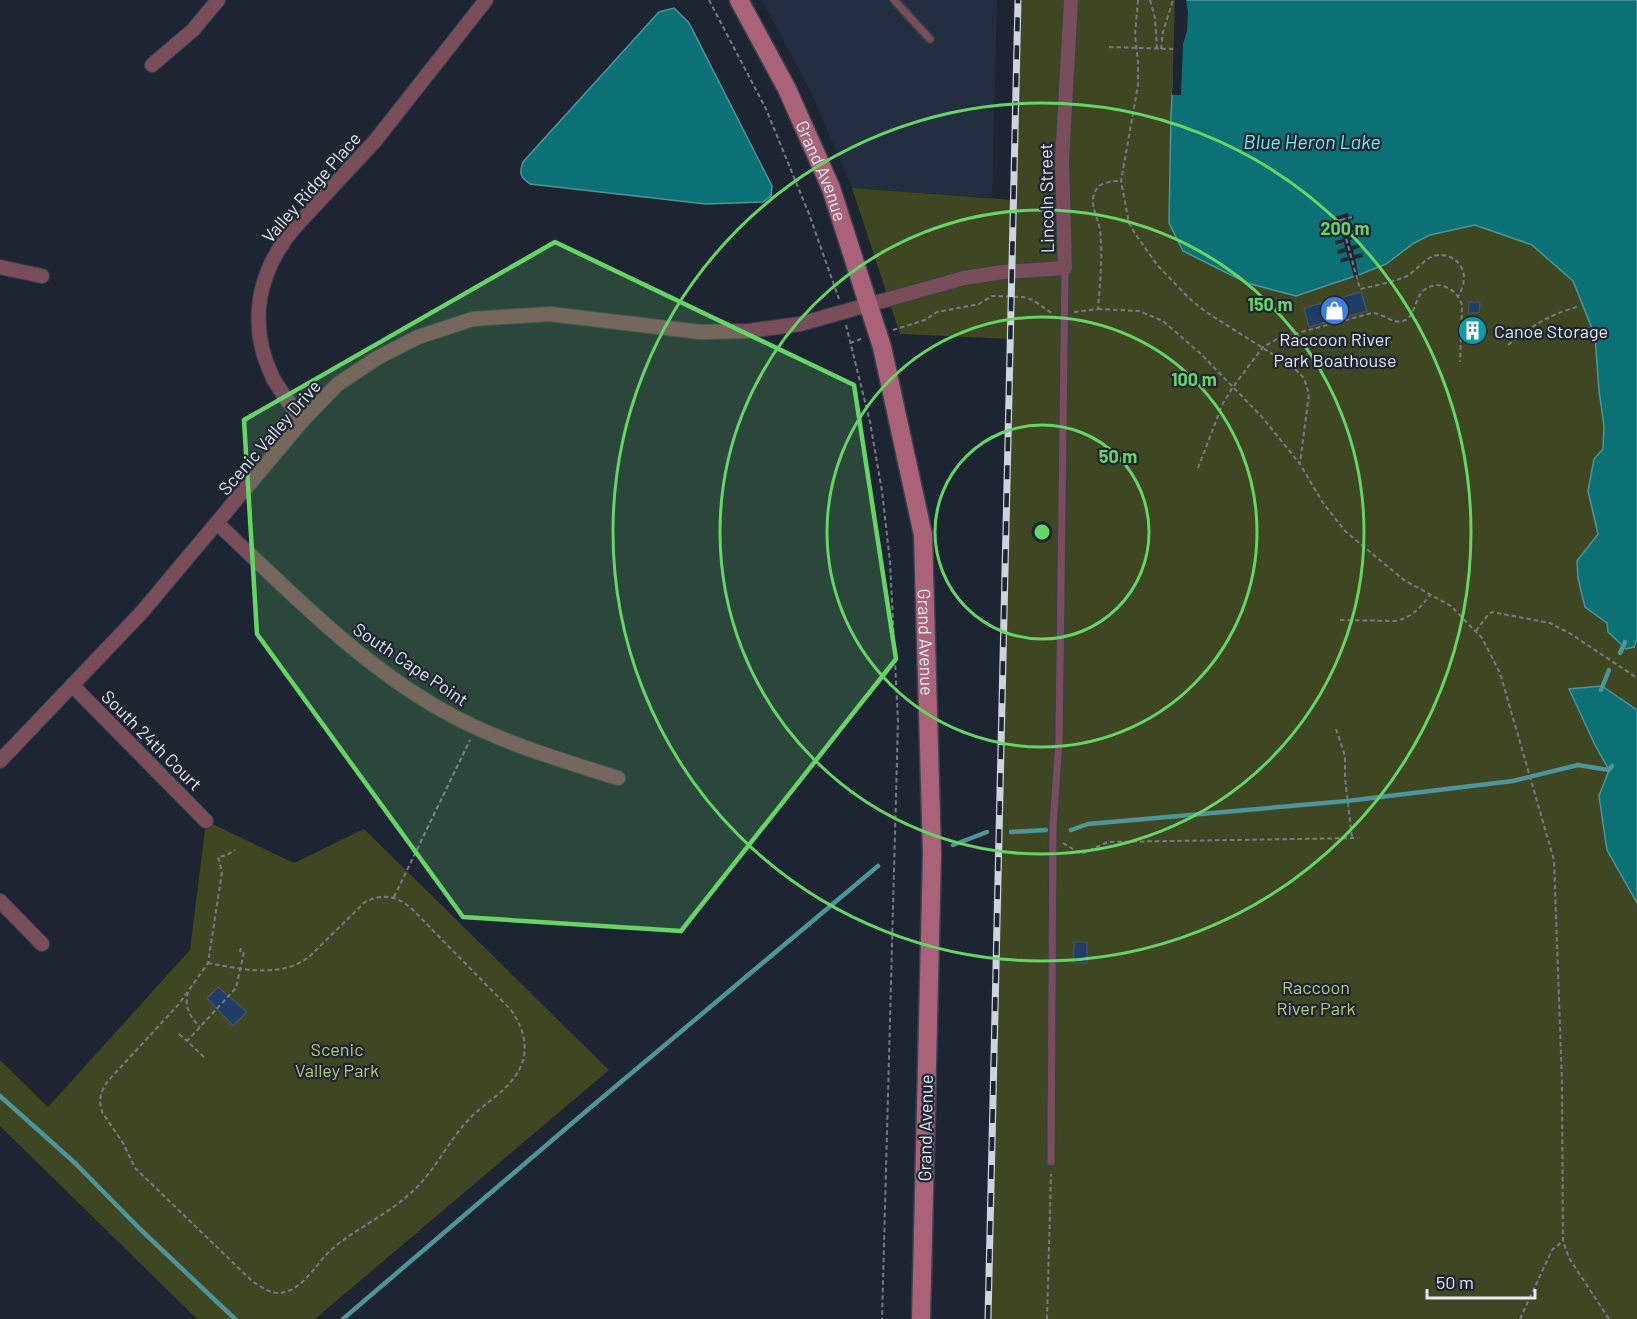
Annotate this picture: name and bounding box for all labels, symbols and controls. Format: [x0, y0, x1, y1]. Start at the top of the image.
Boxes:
street label: Grand Avenue [791, 117, 852, 224]
street label: Valley Ridge Place [257, 127, 365, 247]
water label: Blue Heron Lake [1243, 129, 1381, 153]
street label: Lincoln Street [1034, 143, 1058, 253]
text: 200 m [1320, 217, 1370, 239]
text: 150 m [1248, 293, 1292, 315]
shop icon: Raccoon River Park Boathouse [1319, 294, 1351, 326]
building icon: Canoe Storage [1457, 315, 1489, 347]
place label: Canoe Storage [1494, 320, 1608, 342]
place label: Raccoon River Park Boathouse [1273, 328, 1397, 371]
text: 100 m [1171, 368, 1217, 390]
street label: Scenic Valley Drive [213, 375, 325, 499]
text: 50 m [1099, 445, 1137, 467]
centre of rings [1032, 522, 1052, 542]
street label: Grand Avenue [914, 588, 939, 696]
street label: South Cape Point [349, 617, 473, 711]
street label: South 24th Court [97, 685, 207, 795]
park label: Raccoon River Park [1277, 976, 1355, 1019]
park label: Scenic Valley Park [295, 1038, 379, 1081]
street label: Grand Avenue [913, 1074, 937, 1182]
scale bar [1427, 1262, 1535, 1300]
text: 50 m [1436, 1271, 1474, 1293]

